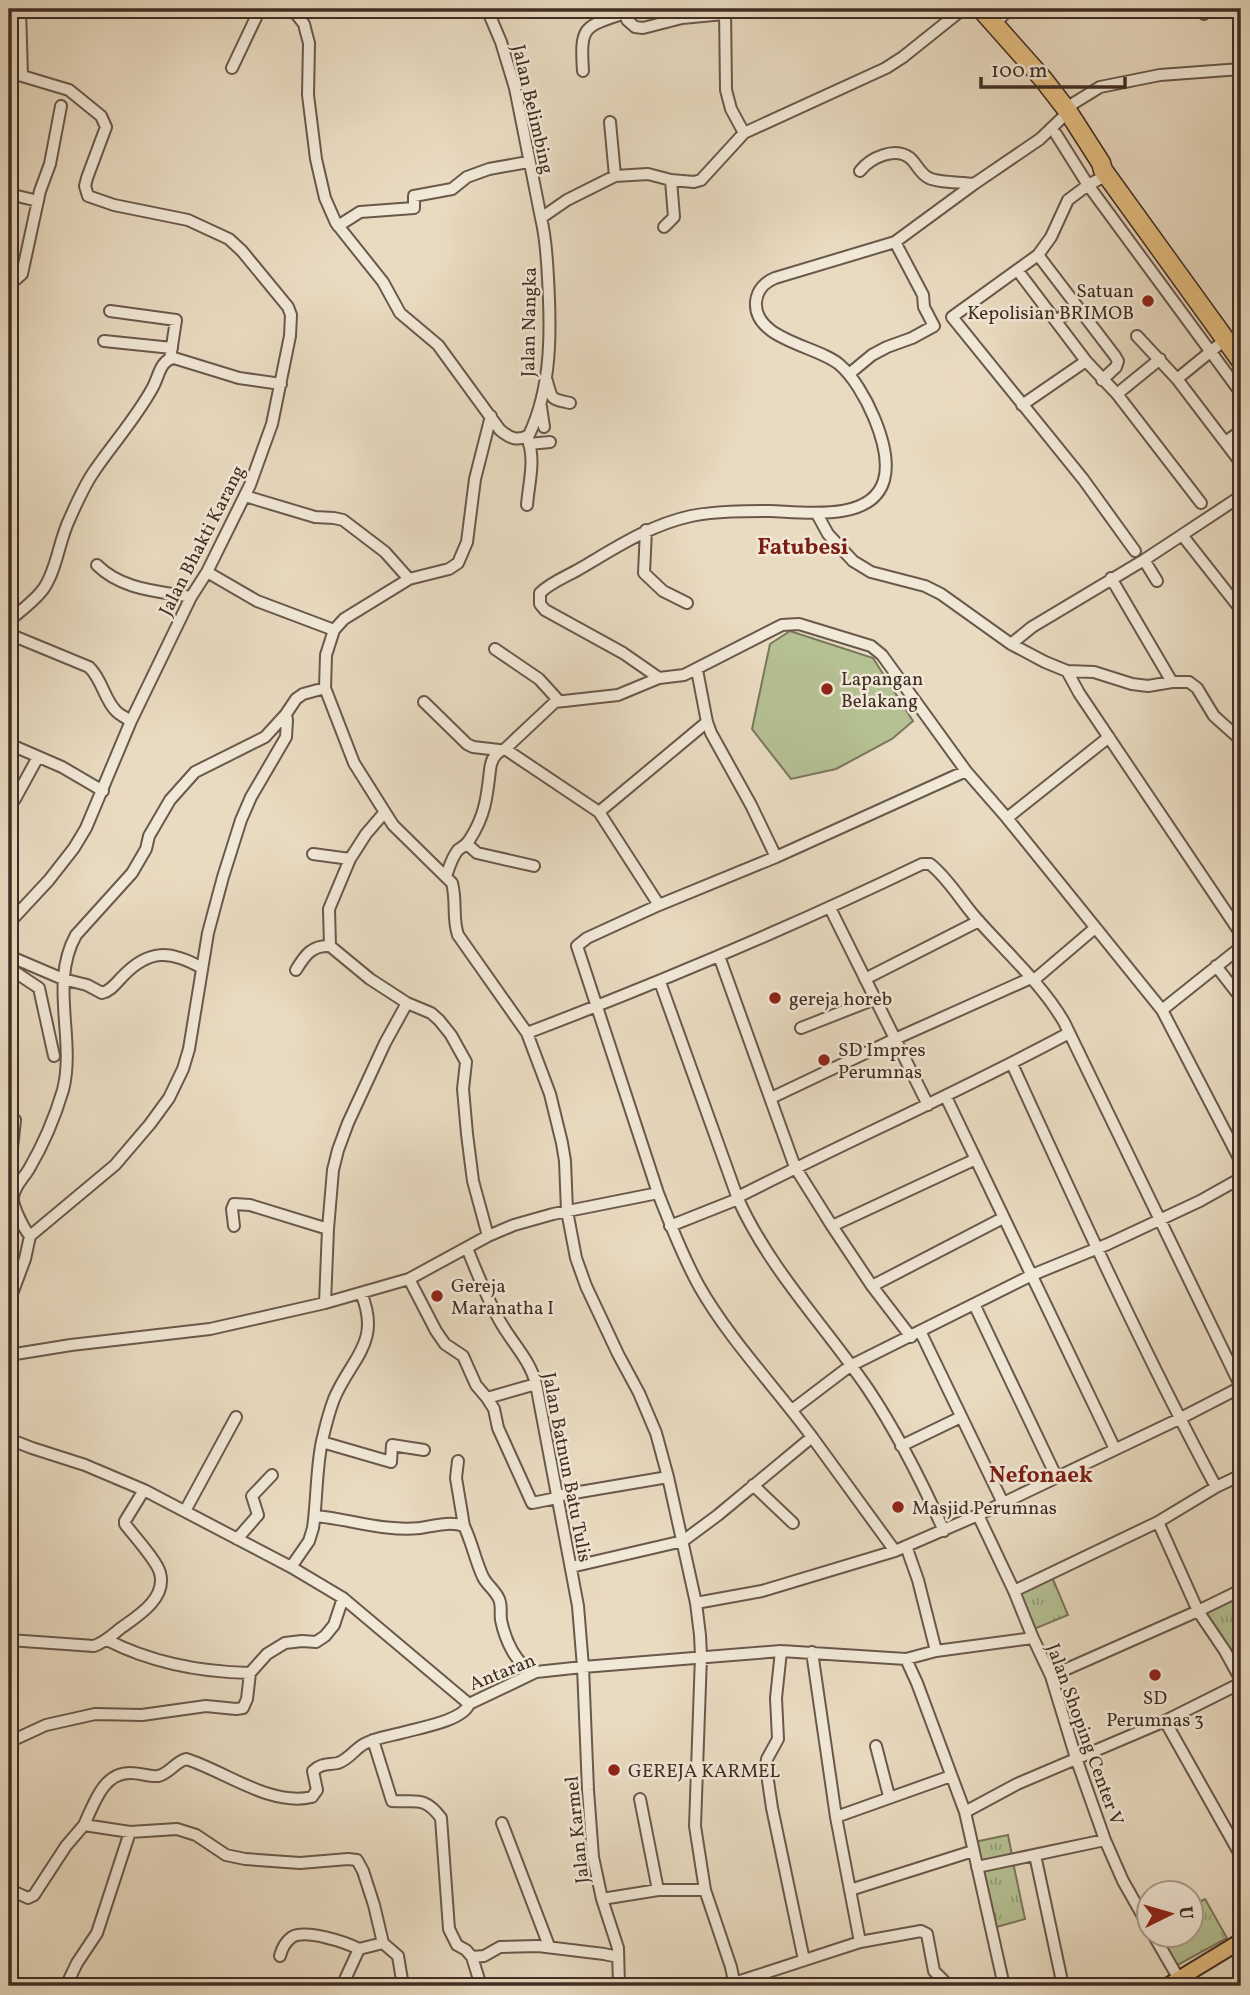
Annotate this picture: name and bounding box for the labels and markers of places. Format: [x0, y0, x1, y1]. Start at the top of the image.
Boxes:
place label: Satuan Kepolisian BRIMOB [967, 279, 1134, 327]
marker: Satuan Kepolisian BRIMOB [1140, 293, 1156, 309]
place label: Lapangan Belakang [841, 667, 923, 715]
marker: Lapangan Belakang [819, 681, 835, 697]
place label: gereja horeb [789, 987, 892, 1013]
marker: gereja horeb [767, 990, 783, 1006]
place label: SD Impres Perumnas [838, 1038, 926, 1086]
marker: SD Impres Perumnas [816, 1052, 832, 1068]
place label: Gereja Maranatha I [451, 1274, 554, 1322]
marker: Gereja Maranatha I [429, 1288, 445, 1304]
place label: Masjid Perumnas [912, 1496, 1057, 1522]
marker: Masjid Perumnas [890, 1499, 906, 1515]
marker: SD Perumnas 3 [1147, 1667, 1163, 1683]
place label: SD Perumnas 3 [1106, 1686, 1204, 1734]
place label: GEREJA KARMEL [628, 1759, 781, 1785]
marker: GEREJA KARMEL [606, 1762, 622, 1778]

